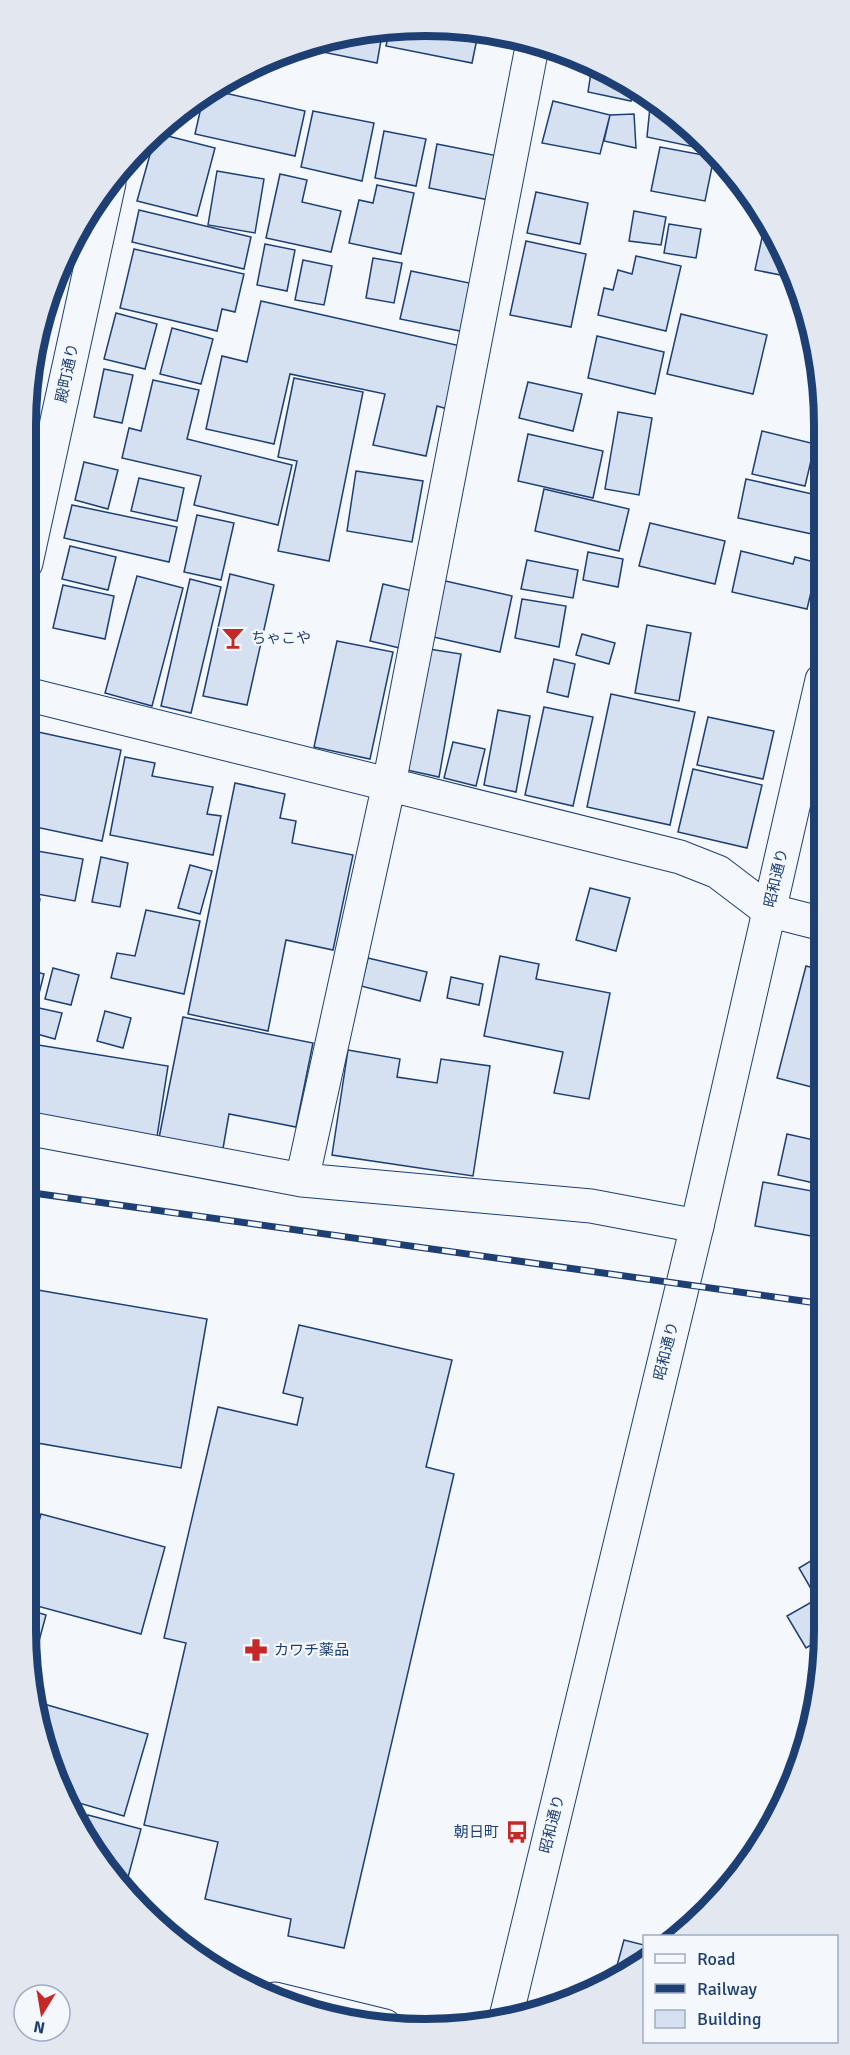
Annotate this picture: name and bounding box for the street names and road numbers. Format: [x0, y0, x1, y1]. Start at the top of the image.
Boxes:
street label: 殿町通り [52, 342, 82, 404]
street label: 昭和通り [760, 847, 792, 909]
street label: 昭和通り [650, 1320, 682, 1382]
street label: 昭和通り [536, 1793, 568, 1855]

